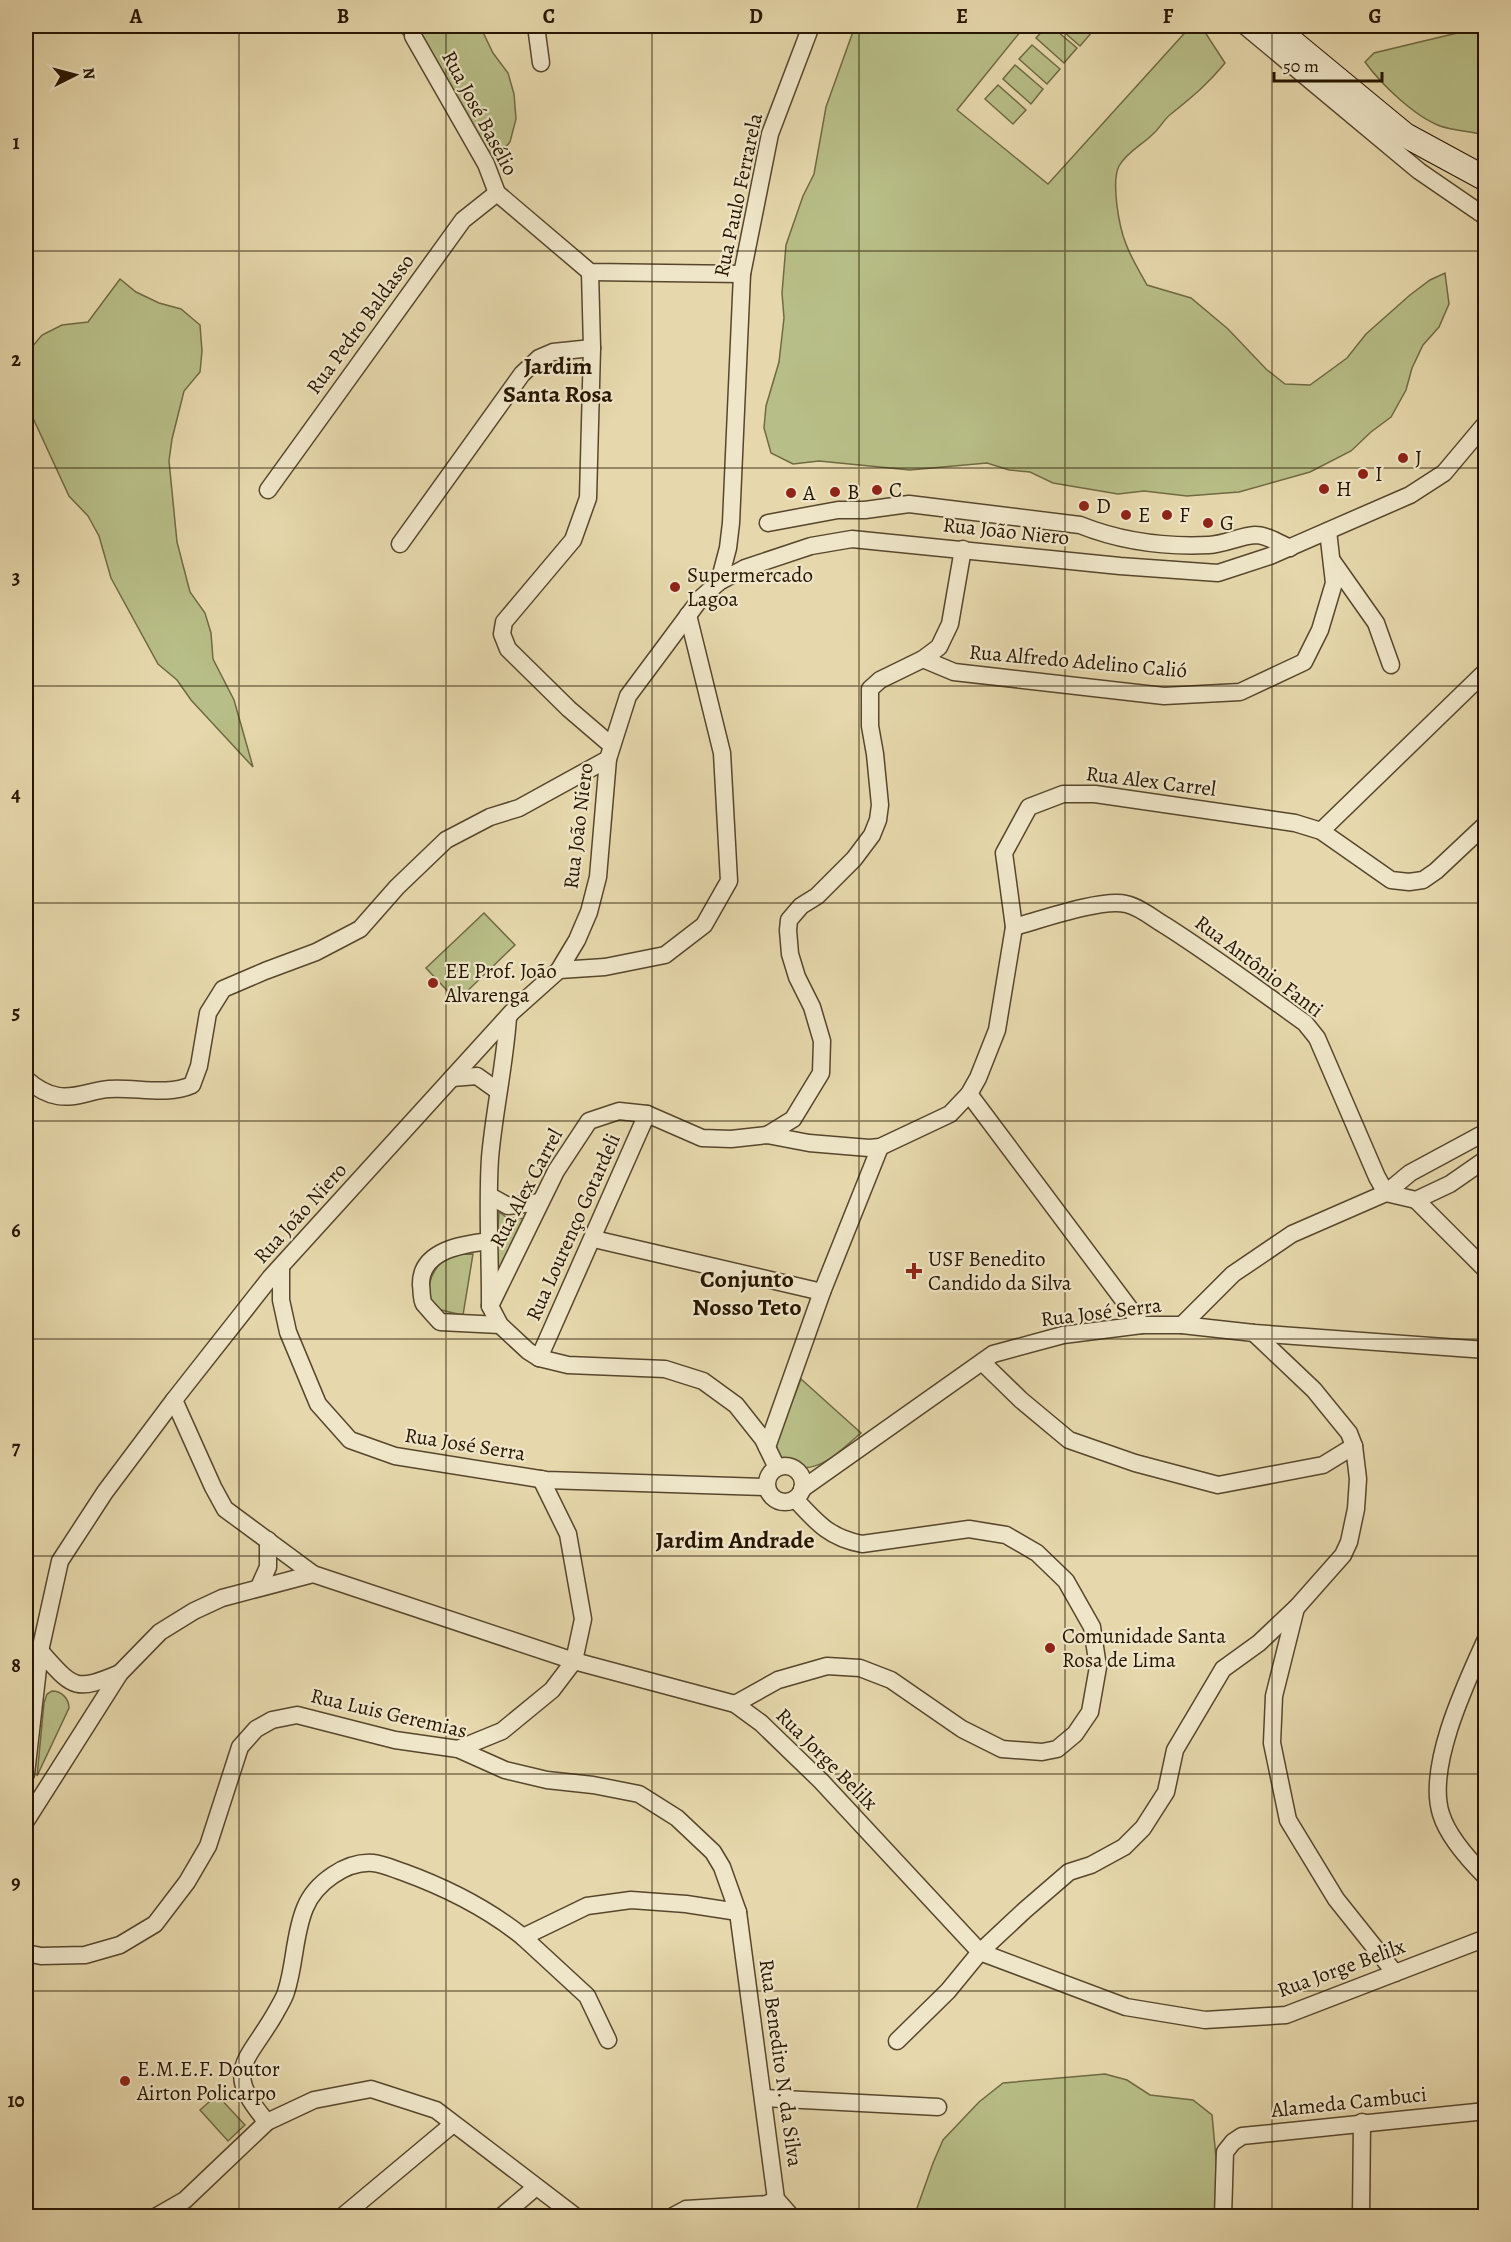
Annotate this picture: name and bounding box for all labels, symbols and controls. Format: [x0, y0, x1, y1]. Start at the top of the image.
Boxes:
text: A [129, 3, 143, 30]
text: B [337, 3, 349, 30]
text: C [543, 3, 555, 30]
text: D [749, 3, 763, 30]
text: E [956, 3, 968, 30]
text: F [1163, 3, 1174, 30]
text: G [1368, 3, 1382, 30]
north arrow [45, 45, 105, 105]
scale bar [1274, 45, 1382, 83]
street label: Rua José Basélio [435, 46, 525, 180]
text: 50 m [1283, 54, 1319, 78]
text: N [77, 67, 101, 81]
street label: Rua Paulo Ferrarela [707, 110, 769, 279]
text: 1 [12, 129, 20, 156]
street label: Rua Pedro Baldasso [300, 248, 420, 400]
text: 2 [11, 346, 21, 373]
district label: Jardim Santa Rosa [503, 350, 613, 410]
place label: J [1415, 444, 1422, 472]
marker: J [1396, 451, 1410, 465]
place label: I [1375, 460, 1383, 488]
marker: I [1356, 467, 1370, 481]
place label: H [1336, 475, 1352, 503]
place label: C [889, 476, 902, 504]
place label: B [847, 478, 860, 506]
place label: A [802, 479, 816, 507]
marker: H [1317, 482, 1331, 496]
marker: C [870, 483, 884, 497]
marker: B [828, 485, 842, 499]
marker: A [784, 486, 798, 500]
place label: D [1096, 492, 1111, 520]
marker: D [1077, 499, 1091, 513]
place label: E [1138, 501, 1150, 529]
place label: F [1179, 501, 1190, 529]
marker: E [1119, 508, 1133, 522]
marker: F [1160, 508, 1174, 522]
place label: G [1220, 509, 1234, 537]
street label: Rua João Niero [941, 510, 1071, 552]
marker: G [1201, 516, 1215, 530]
place label: Supermercado Lagoa [687, 561, 813, 613]
text: 3 [12, 564, 20, 591]
marker: Supermercado Lagoa [668, 580, 682, 594]
street label: Rua Alfredo Adelino Calió [968, 638, 1188, 684]
street label: Rua Alex Carrel [1084, 759, 1218, 803]
street label: Rua João Niero [556, 761, 600, 891]
text: 4 [11, 781, 21, 808]
street label: Rua Antônio Fanti [1189, 908, 1329, 1024]
place label: EE Prof. João Alvarenga [444, 957, 557, 1009]
marker: EE Prof. João Alvarenga [426, 976, 440, 990]
text: 5 [12, 999, 20, 1026]
street label: Rua Alex Carrel [483, 1124, 569, 1252]
street label: Rua Lourenço Gotardeli [519, 1129, 627, 1325]
street label: Rua João Niero [247, 1156, 353, 1270]
text: 6 [11, 1217, 21, 1244]
place label: USF Benedito Candido da Silva [928, 1245, 1072, 1297]
marker: USF Benedito Candido da Silva [905, 1262, 923, 1280]
district label: Conjunto Nosso Teto [692, 1263, 802, 1323]
street label: Rua José Serra [1039, 1291, 1163, 1333]
street label: Rua José Serra [403, 1421, 528, 1467]
text: 7 [12, 1434, 21, 1461]
district label: Jardim Andrade [656, 1524, 814, 1556]
place label: Comunidade Santa Rosa de Lima [1062, 1622, 1226, 1674]
marker: Comunidade Santa Rosa de Lima [1043, 1641, 1057, 1655]
text: 8 [11, 1652, 21, 1679]
street label: Rua Luis Geremias [308, 1681, 470, 1745]
street label: Rua Jorge Belilx [770, 1702, 884, 1816]
text: 9 [11, 1869, 21, 1896]
street label: Rua Jorge Belilx [1273, 1932, 1409, 2004]
street label: Rua Benedito N. da Silva [753, 1957, 809, 2169]
place label: E.M.E.F. Doutor Airton Policarpo [136, 2055, 280, 2107]
marker: E.M.E.F. Doutor Airton Policarpo [118, 2074, 132, 2088]
street label: Alameda Cambuci [1269, 2080, 1428, 2124]
text: 10 [7, 2087, 25, 2114]

